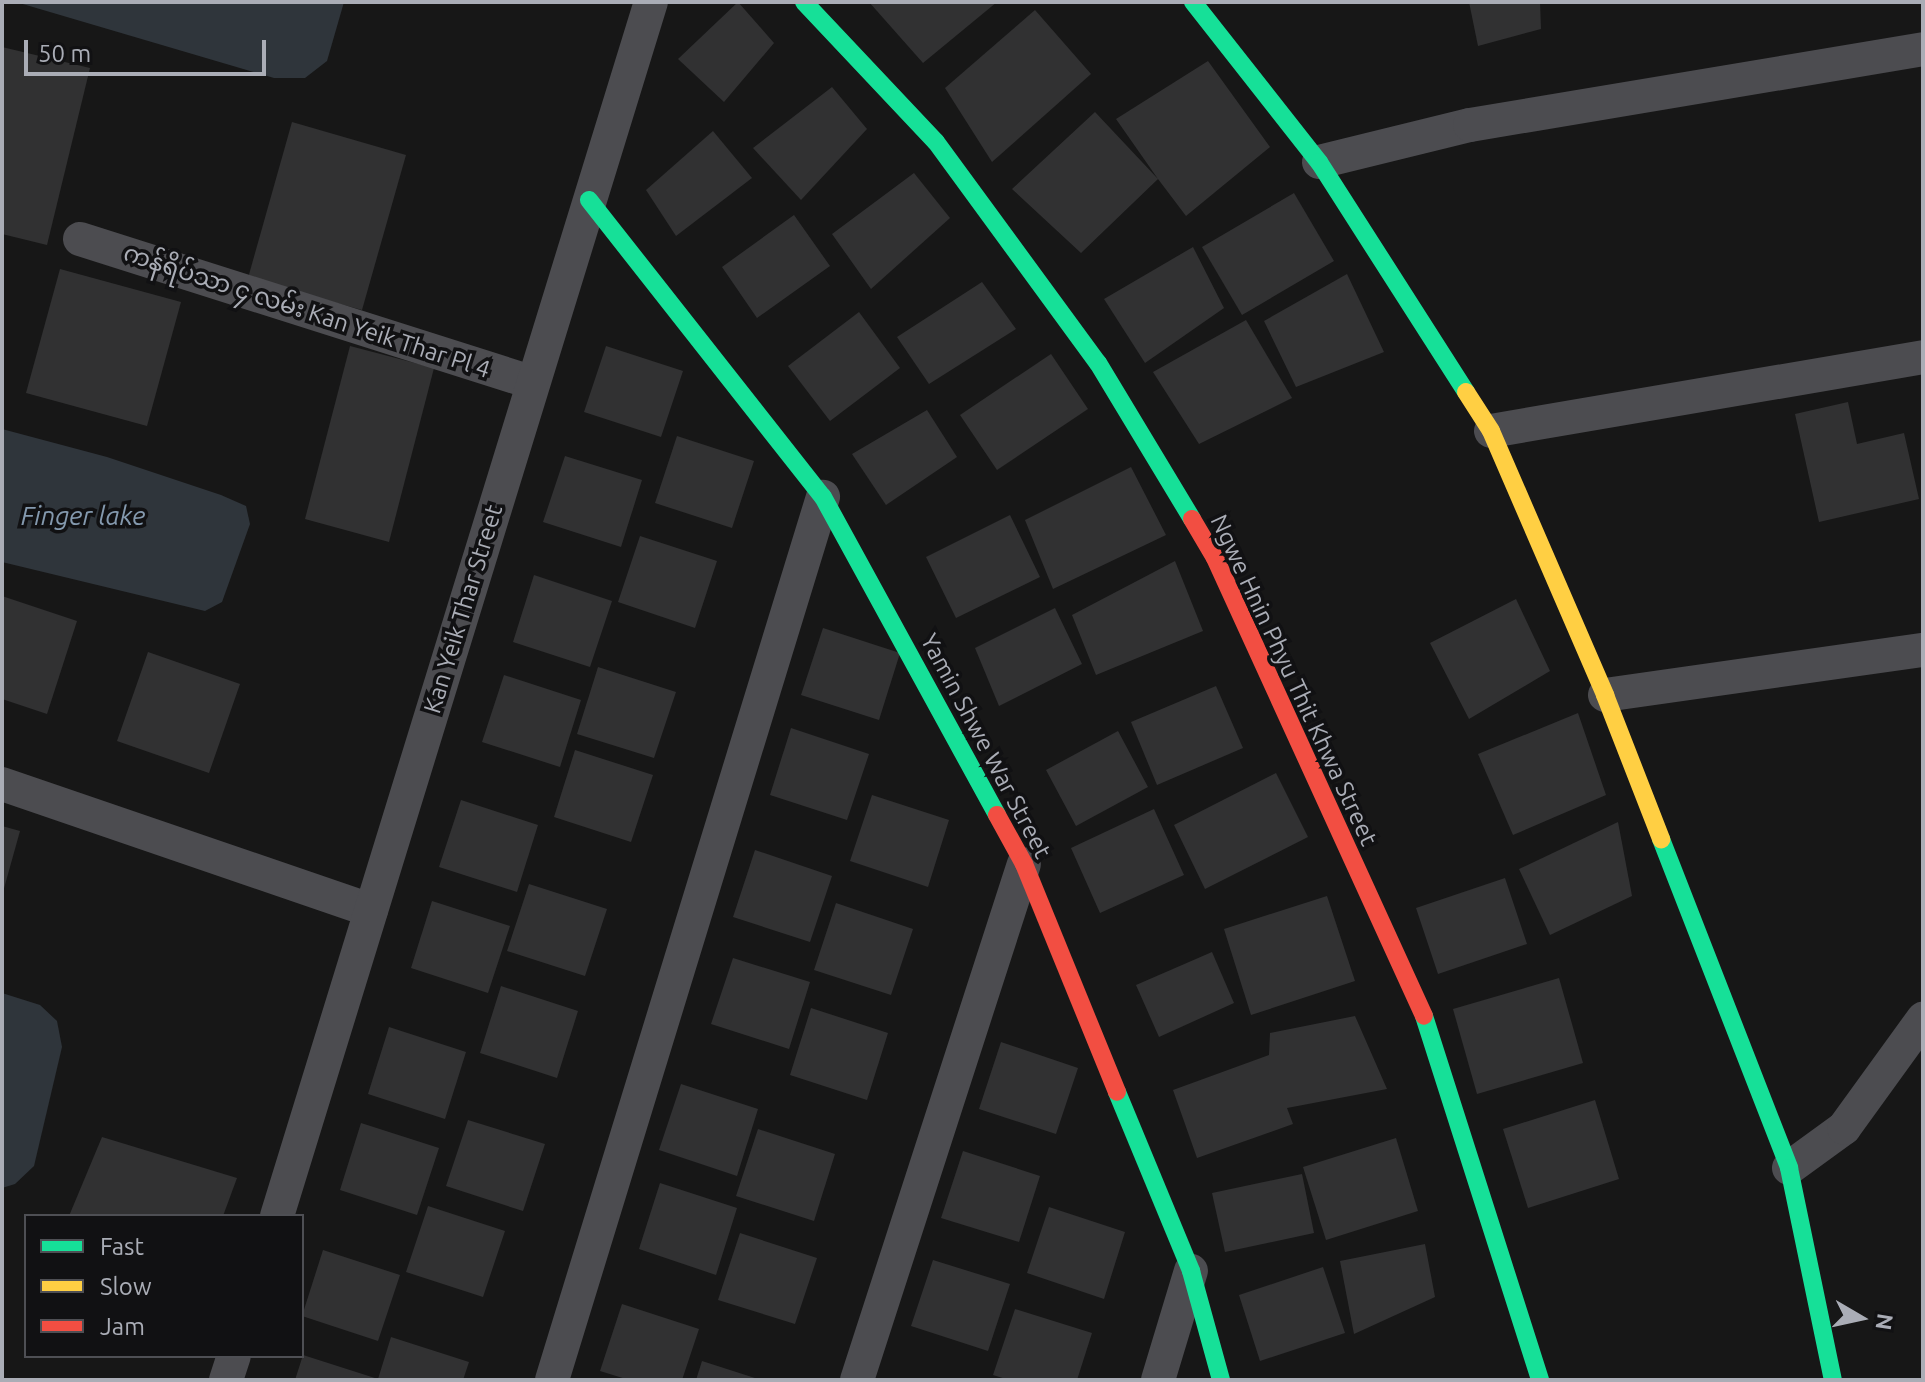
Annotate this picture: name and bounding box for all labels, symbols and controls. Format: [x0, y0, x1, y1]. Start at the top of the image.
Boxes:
scale bar [28, 24, 270, 74]
text: 50 m [38, 40, 91, 67]
street label: ကန်ရိပ်သာ ၄ လမ်း Kan Yeik Thar Pl 4 [120, 238, 494, 384]
water label: Finger lake [21, 500, 145, 532]
street label: Kan Yeik Thar Street [418, 501, 508, 717]
street label: Ngwe Hnin Phyu Thit Khwa Street [1204, 510, 1384, 850]
street label: Yamin Shwe War Street [915, 629, 1057, 863]
legend [24, 1214, 304, 1358]
text: Fast [100, 1233, 144, 1260]
text: Slow [100, 1273, 152, 1300]
north arrow [1821, 1278, 1901, 1358]
text: N [1872, 1312, 1899, 1332]
text: Jam [100, 1313, 145, 1340]

